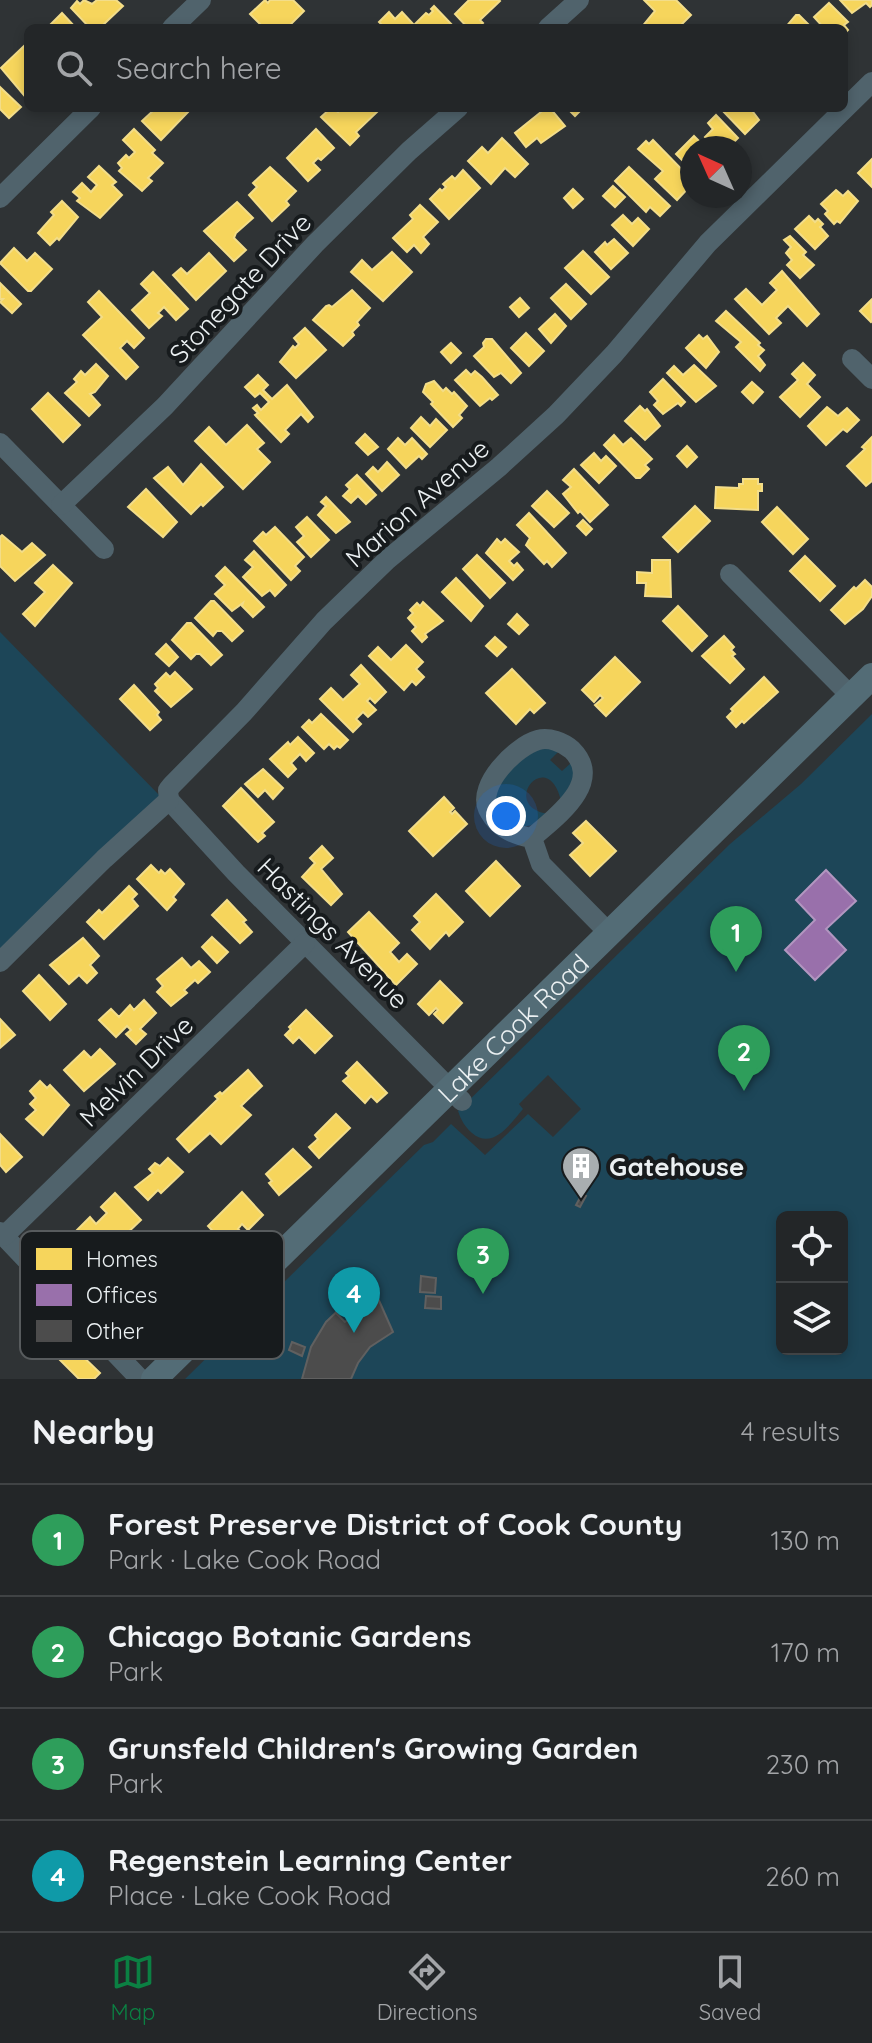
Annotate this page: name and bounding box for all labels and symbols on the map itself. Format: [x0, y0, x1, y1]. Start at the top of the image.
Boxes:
north arrow [680, 136, 752, 208]
street label: Stonegate Drive [162, 206, 318, 370]
street label: Marion Avenue [338, 432, 496, 574]
your location [486, 796, 526, 836]
street label: Hastings Avenue [251, 851, 415, 1015]
pin: 1 [710, 906, 762, 972]
street label: Lake Cook Road [430, 946, 595, 1109]
street label: Melvin Drive [72, 1009, 200, 1133]
pin: 2 [718, 1025, 770, 1091]
building icon: Gatehouse [560, 1145, 602, 1200]
place label: Gatehouse [609, 1150, 744, 1183]
pin: 3 [457, 1228, 509, 1294]
legend [20, 1231, 284, 1359]
text: Homes [86, 1245, 158, 1273]
pin: 4 [328, 1267, 380, 1333]
text: Offices [86, 1281, 158, 1309]
text: Other [86, 1317, 144, 1345]

